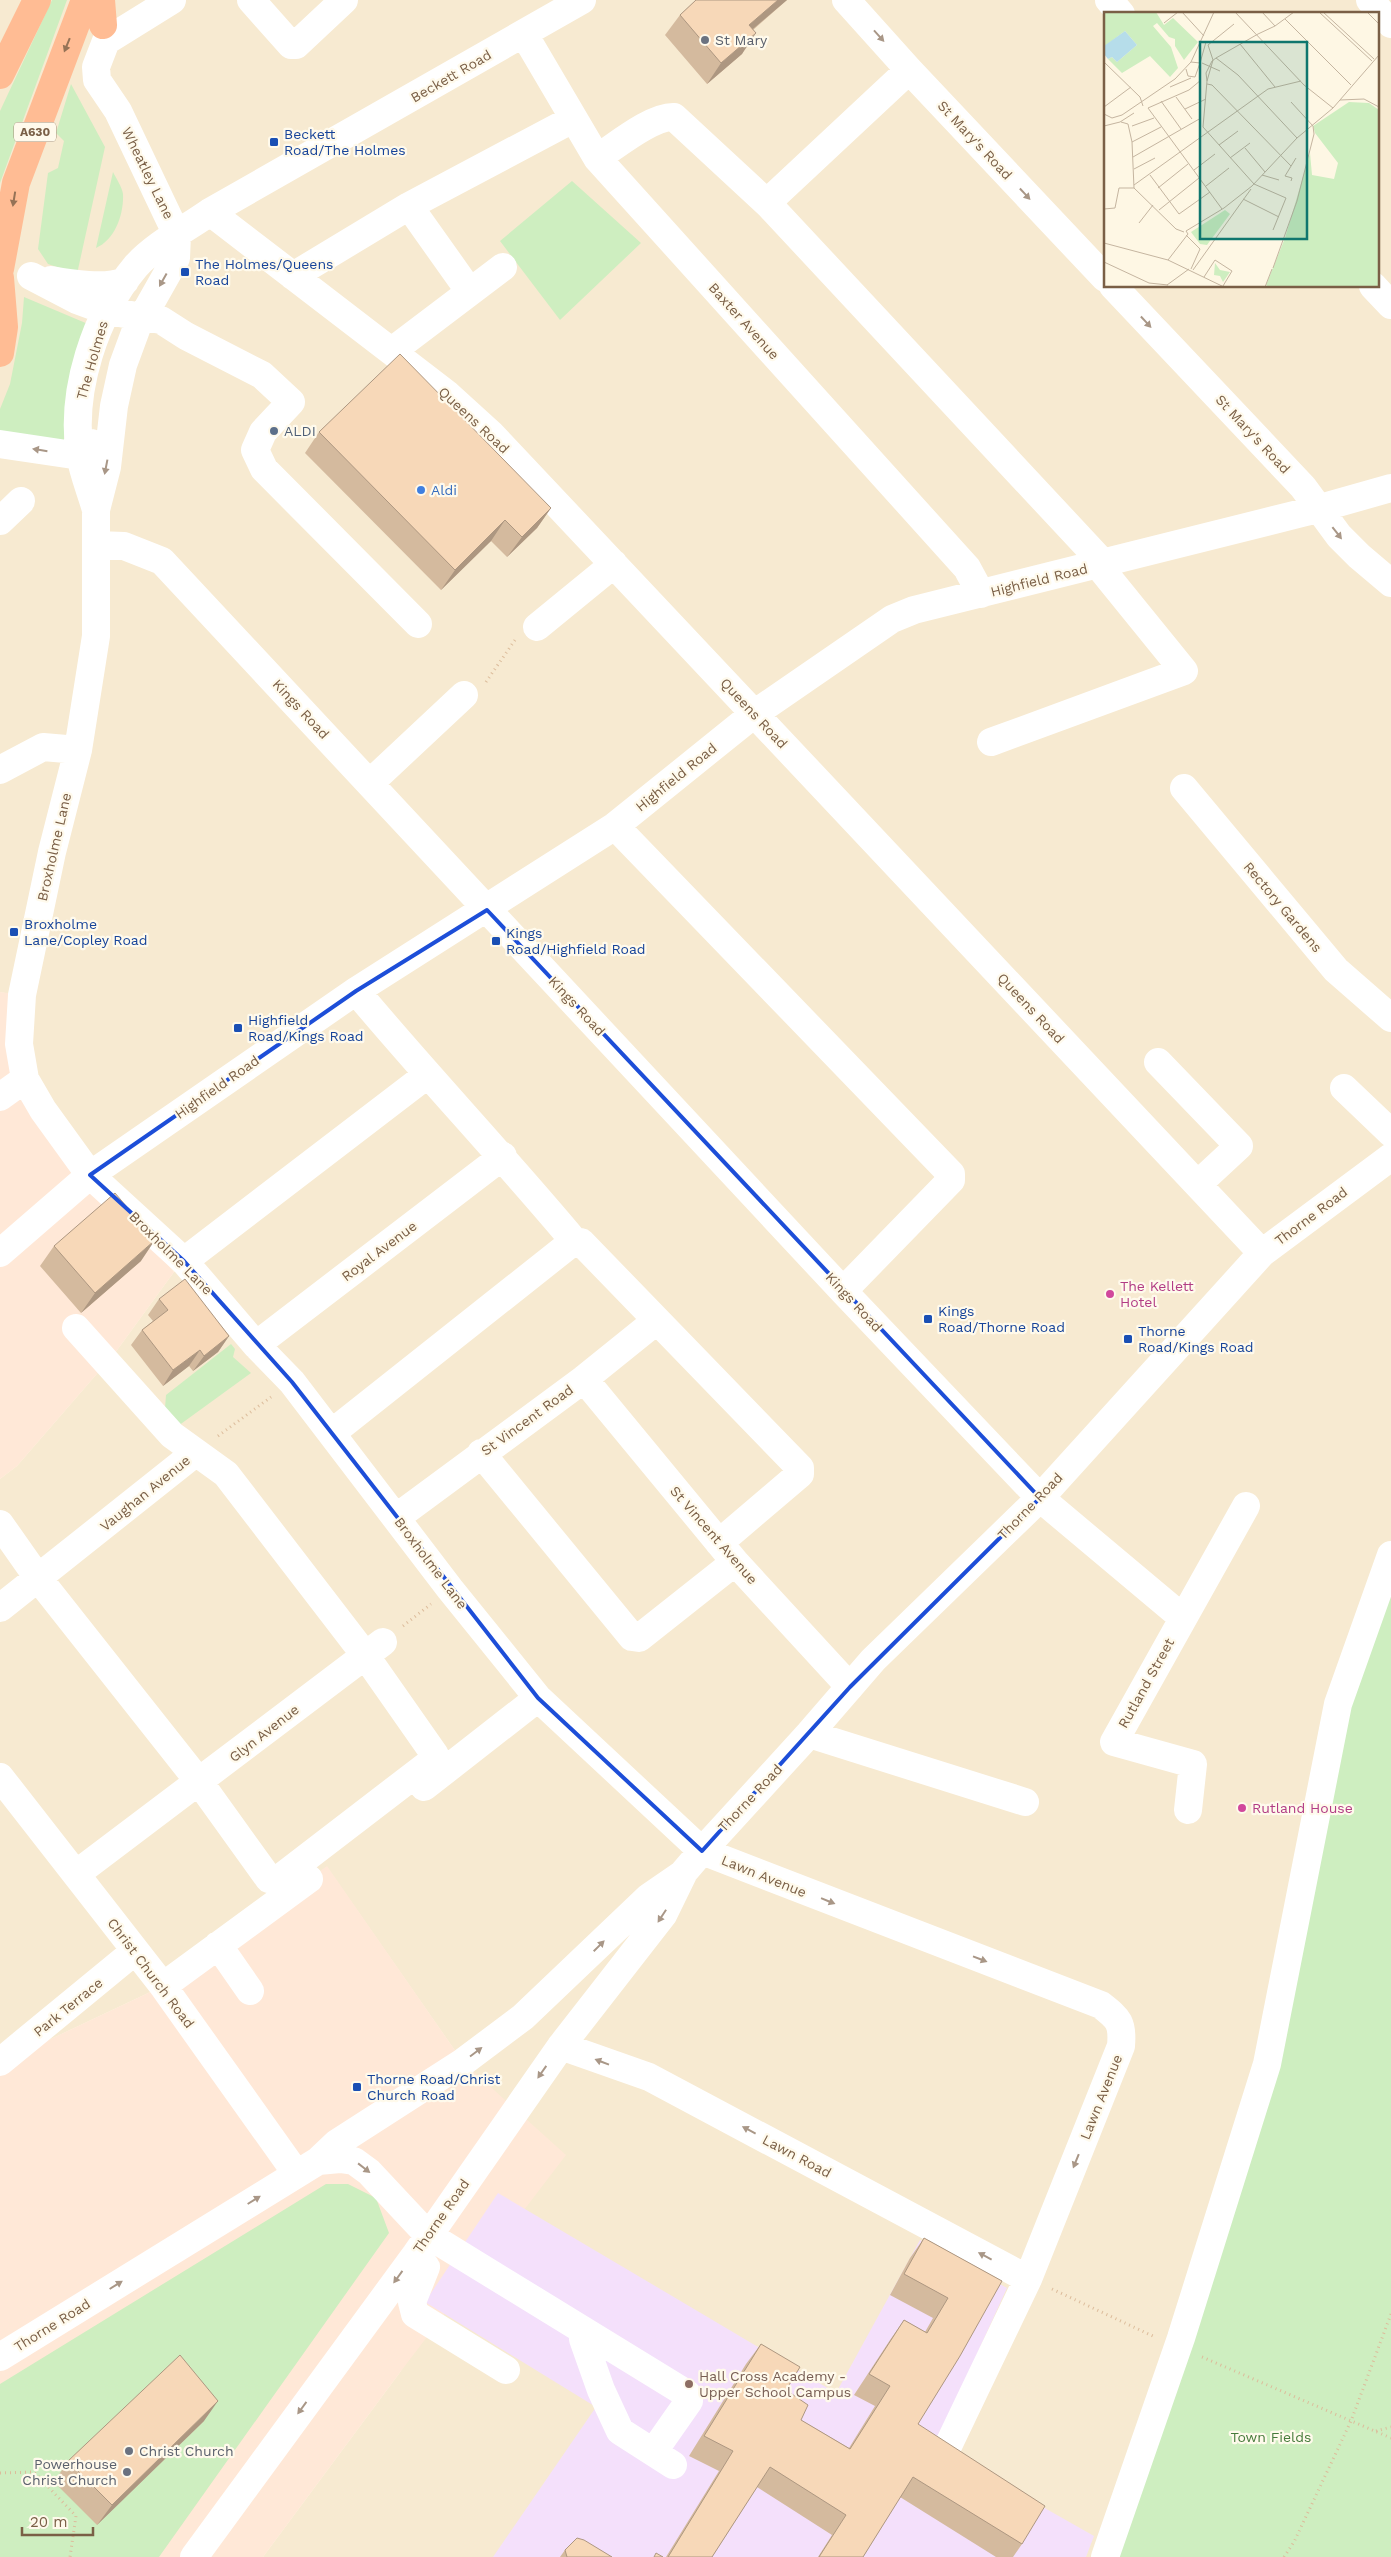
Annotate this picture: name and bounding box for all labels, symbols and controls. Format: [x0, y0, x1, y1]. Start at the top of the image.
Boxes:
inset map [1104, 12, 1378, 288]
one-way arrow [873, 30, 885, 42]
place label: St Mary [715, 32, 768, 48]
marker: St Mary [699, 34, 711, 46]
one-way arrow [63, 38, 71, 53]
street label: Beckett Road [408, 46, 494, 106]
street label: St Mary's Road [934, 97, 1016, 183]
road number: A630 [14, 122, 56, 142]
street label: Wheatley Lane [119, 124, 177, 222]
place label: Beckett Road/The Holmes [284, 126, 406, 158]
marker: Beckett Road/The Holmes [268, 136, 280, 148]
one-way arrow [1019, 187, 1031, 199]
one-way arrow [10, 191, 18, 207]
place label: The Holmes/Queens Road [195, 256, 334, 288]
marker: The Holmes/Queens Road [179, 266, 191, 278]
one-way arrow [159, 273, 167, 288]
street label: Baxter Avenue [705, 279, 783, 363]
one-way arrow [1140, 315, 1152, 327]
street label: The Holmes [73, 319, 111, 401]
street label: Queens Road [436, 383, 512, 457]
street label: St Mary's Road [1212, 391, 1294, 477]
place label: ALDI [284, 423, 316, 439]
marker: ALDI [268, 425, 280, 437]
one-way arrow [31, 445, 47, 453]
one-way arrow [102, 460, 110, 476]
place label: Aldi [431, 482, 457, 498]
marker: Aldi [415, 484, 427, 496]
one-way arrow [1332, 526, 1343, 539]
street label: Highfield Road [989, 560, 1089, 600]
street label: Queens Road [717, 675, 791, 751]
street label: Kings Road [269, 676, 333, 742]
street label: Highfield Road [632, 740, 720, 814]
street label: Broxholme Lane [34, 791, 74, 903]
street label: Rectory Gardens [1241, 859, 1325, 955]
place label: Broxholme Lane/Copley Road [24, 916, 148, 948]
place label: Kings Road/Highfield Road [506, 925, 646, 957]
marker: Broxholme Lane/Copley Road [8, 926, 20, 938]
marker: Kings Road/Highfield Road [490, 935, 502, 947]
street label: Queens Road [994, 970, 1068, 1046]
street label: Kings Road [545, 973, 609, 1039]
place label: Highfield Road/Kings Road [248, 1012, 364, 1044]
marker: Highfield Road/Kings Road [232, 1022, 244, 1034]
street label: Highfield Road [172, 1052, 262, 1122]
street label: Thorne Road [1272, 1184, 1350, 1248]
street label: Broxholme Lane [126, 1208, 216, 1298]
street label: Royal Avenue [338, 1218, 420, 1284]
street label: Kings Road [822, 1269, 886, 1335]
place label: The Kellett Hotel [1120, 1278, 1194, 1310]
marker: The Kellett Hotel [1104, 1288, 1116, 1300]
place label: Kings Road/Thorne Road [938, 1303, 1065, 1335]
marker: Kings Road/Thorne Road [922, 1313, 934, 1325]
place label: Thorne Road/Kings Road [1138, 1323, 1254, 1355]
marker: Thorne Road/Kings Road [1122, 1333, 1134, 1345]
street label: St Vincent Road [478, 1381, 576, 1459]
street label: Vaughan Avenue [97, 1452, 193, 1534]
street label: Thorne Road [994, 1469, 1066, 1543]
street label: St Vincent Avenue [667, 1483, 761, 1587]
street label: Broxholme Lane [391, 1514, 471, 1612]
street label: Rutland Street [1115, 1635, 1177, 1731]
street label: Glyn Avenue [226, 1701, 302, 1765]
street label: Thorne Road [715, 1761, 785, 1835]
place label: Rutland House [1252, 1800, 1353, 1816]
marker: Rutland House [1236, 1802, 1248, 1814]
street label: Lawn Avenue [719, 1852, 809, 1900]
one-way arrow [821, 1898, 836, 1905]
one-way arrow [657, 1909, 667, 1922]
street label: Christ Church Road [104, 1915, 198, 2031]
one-way arrow [593, 1941, 605, 1953]
one-way arrow [973, 1955, 988, 1963]
street label: Park Terrace [30, 1974, 106, 2040]
one-way arrow [469, 2047, 482, 2058]
street label: Lawn Avenue [1077, 2052, 1125, 2142]
one-way arrow [594, 2058, 609, 2066]
one-way arrow [537, 2065, 547, 2079]
place label: Thorne Road/Christ Church Road [367, 2071, 501, 2103]
marker: Thorne Road/Christ Church Road [351, 2081, 363, 2093]
one-way arrow [742, 2126, 756, 2134]
street label: Lawn Road [760, 2131, 834, 2181]
one-way arrow [1071, 2153, 1079, 2168]
one-way arrow [357, 2163, 370, 2174]
street label: Thorne Road [410, 2176, 472, 2256]
one-way arrow [247, 2195, 260, 2204]
one-way arrow [978, 2252, 993, 2260]
one-way arrow [393, 2270, 404, 2283]
one-way arrow [109, 2281, 122, 2290]
street label: Thorne Road [11, 2295, 93, 2355]
place label: Hall Cross Academy - Upper School Campus [699, 2368, 851, 2400]
marker: Hall Cross Academy - Upper School Campus [683, 2378, 695, 2390]
one-way arrow [297, 2401, 308, 2414]
park label: Town Fields [1230, 2429, 1312, 2445]
place label: Christ Church [139, 2443, 234, 2459]
marker: Christ Church [123, 2445, 135, 2457]
place label: Powerhouse Christ Church [22, 2456, 117, 2488]
marker: Powerhouse Christ Church [121, 2466, 133, 2478]
scale bar [22, 2504, 94, 2536]
text: 20 m [30, 2513, 68, 2531]

